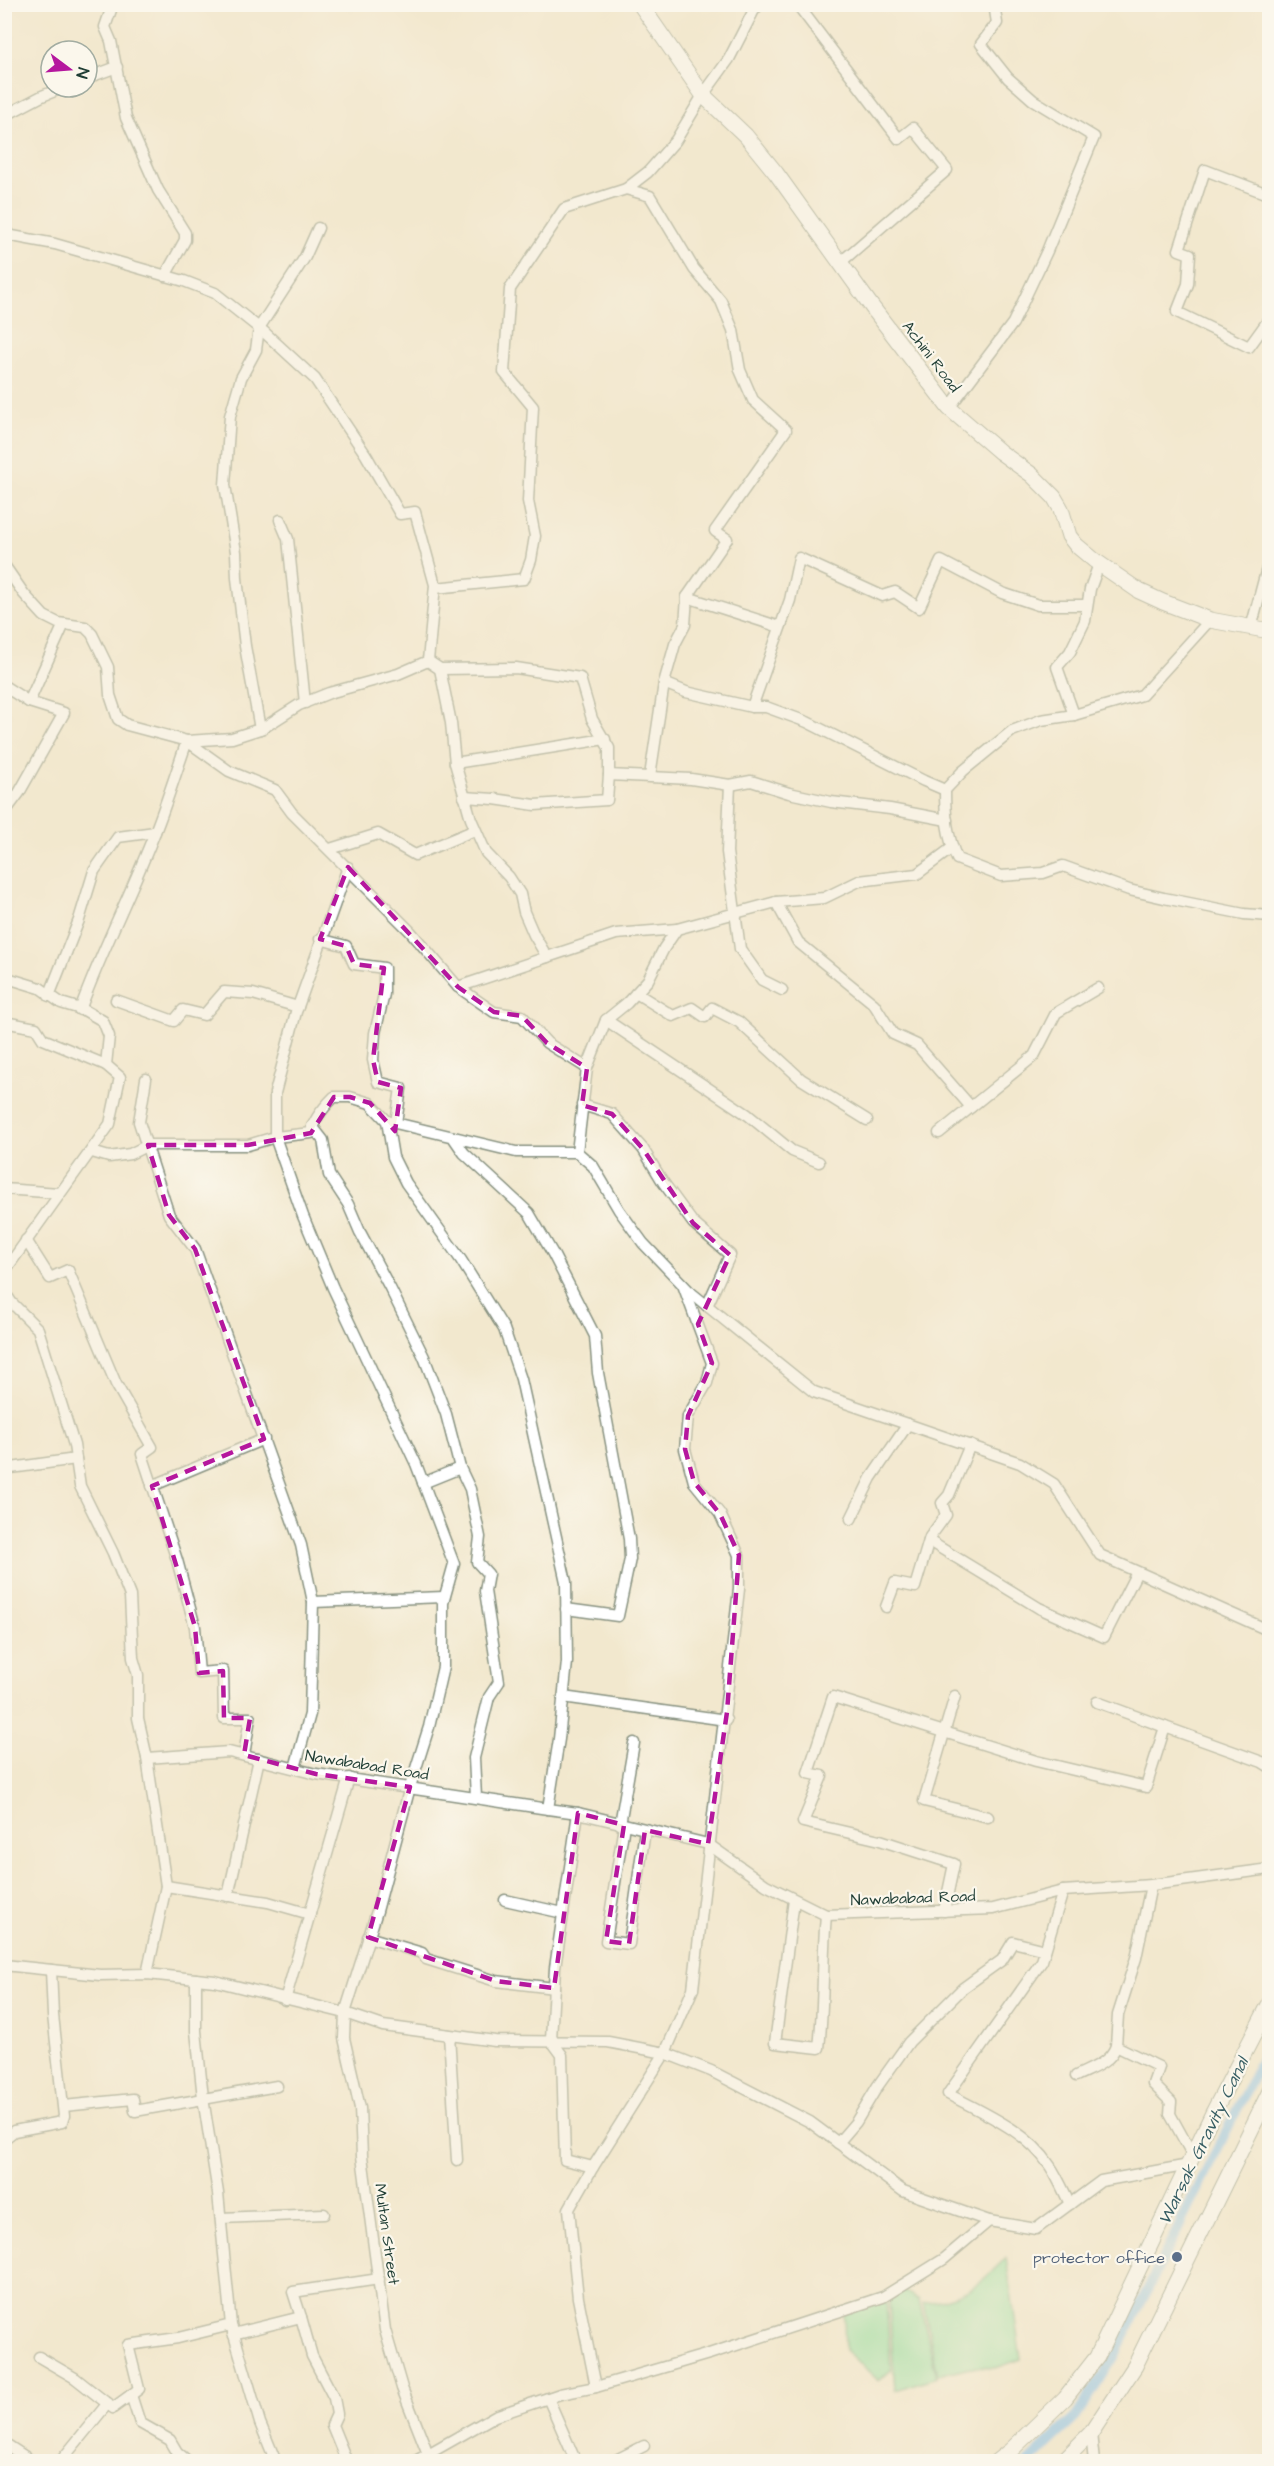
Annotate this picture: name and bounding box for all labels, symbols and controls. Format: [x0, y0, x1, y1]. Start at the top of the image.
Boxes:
north arrow [39, 39, 99, 99]
text: N [71, 65, 94, 81]
street label: Achini Road [897, 316, 965, 397]
street label: Nawababad Road [303, 1744, 430, 1786]
street label: Nawababad Road [850, 1885, 976, 1911]
water label: Warsak Gravity Canal [1152, 2051, 1257, 2230]
street label: Multan Street [369, 2182, 405, 2287]
place label: protector office [1033, 2247, 1165, 2269]
marker: protector office [1170, 2250, 1184, 2264]

